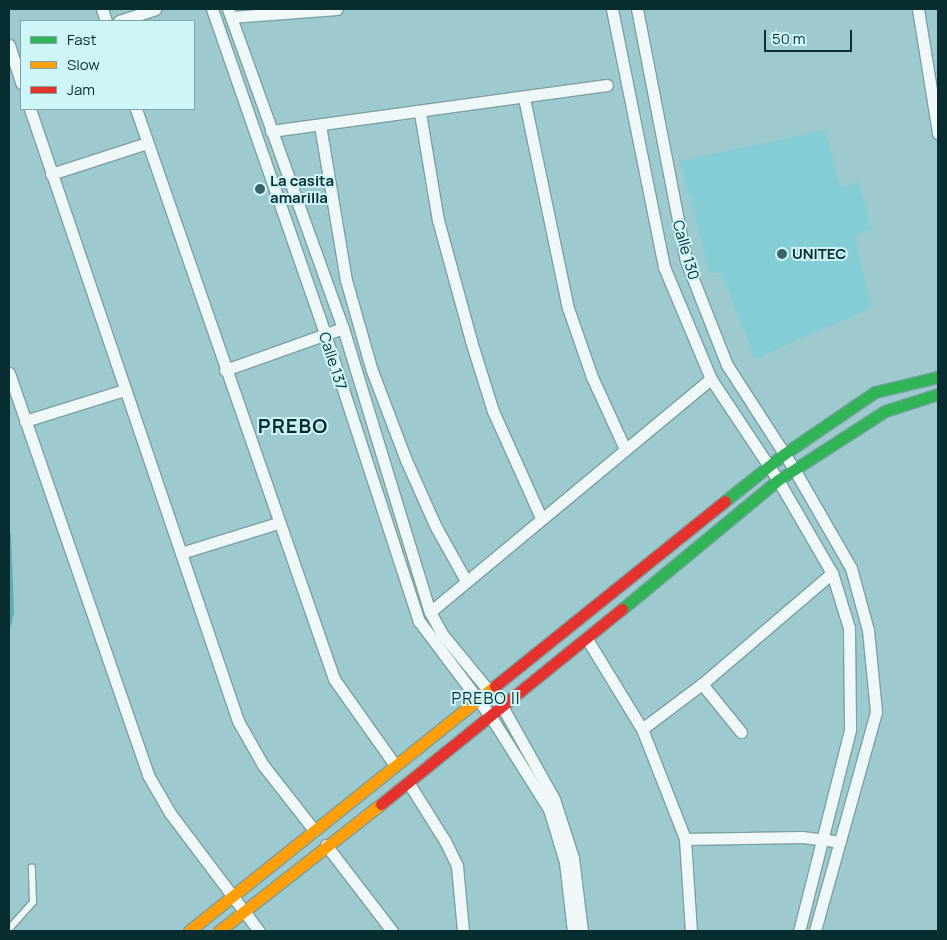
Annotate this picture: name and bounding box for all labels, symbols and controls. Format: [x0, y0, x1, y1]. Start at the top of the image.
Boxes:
legend [20, 20, 195, 110]
scale bar [767, 20, 854, 52]
text: 50 m [772, 28, 806, 49]
text: Fast [67, 29, 96, 50]
text: Slow [67, 54, 100, 75]
text: Jam [67, 79, 95, 100]
place label: La casita amarilla [270, 171, 334, 206]
marker: La casita amarilla [254, 183, 266, 195]
street label: Calle 130 [669, 218, 703, 282]
place label: UNITEC [792, 245, 846, 263]
marker: UNITEC [776, 248, 788, 260]
street label: Calle 137 [315, 330, 351, 392]
district label: PREBO [257, 413, 329, 437]
district label: PREBO II [451, 688, 521, 708]

